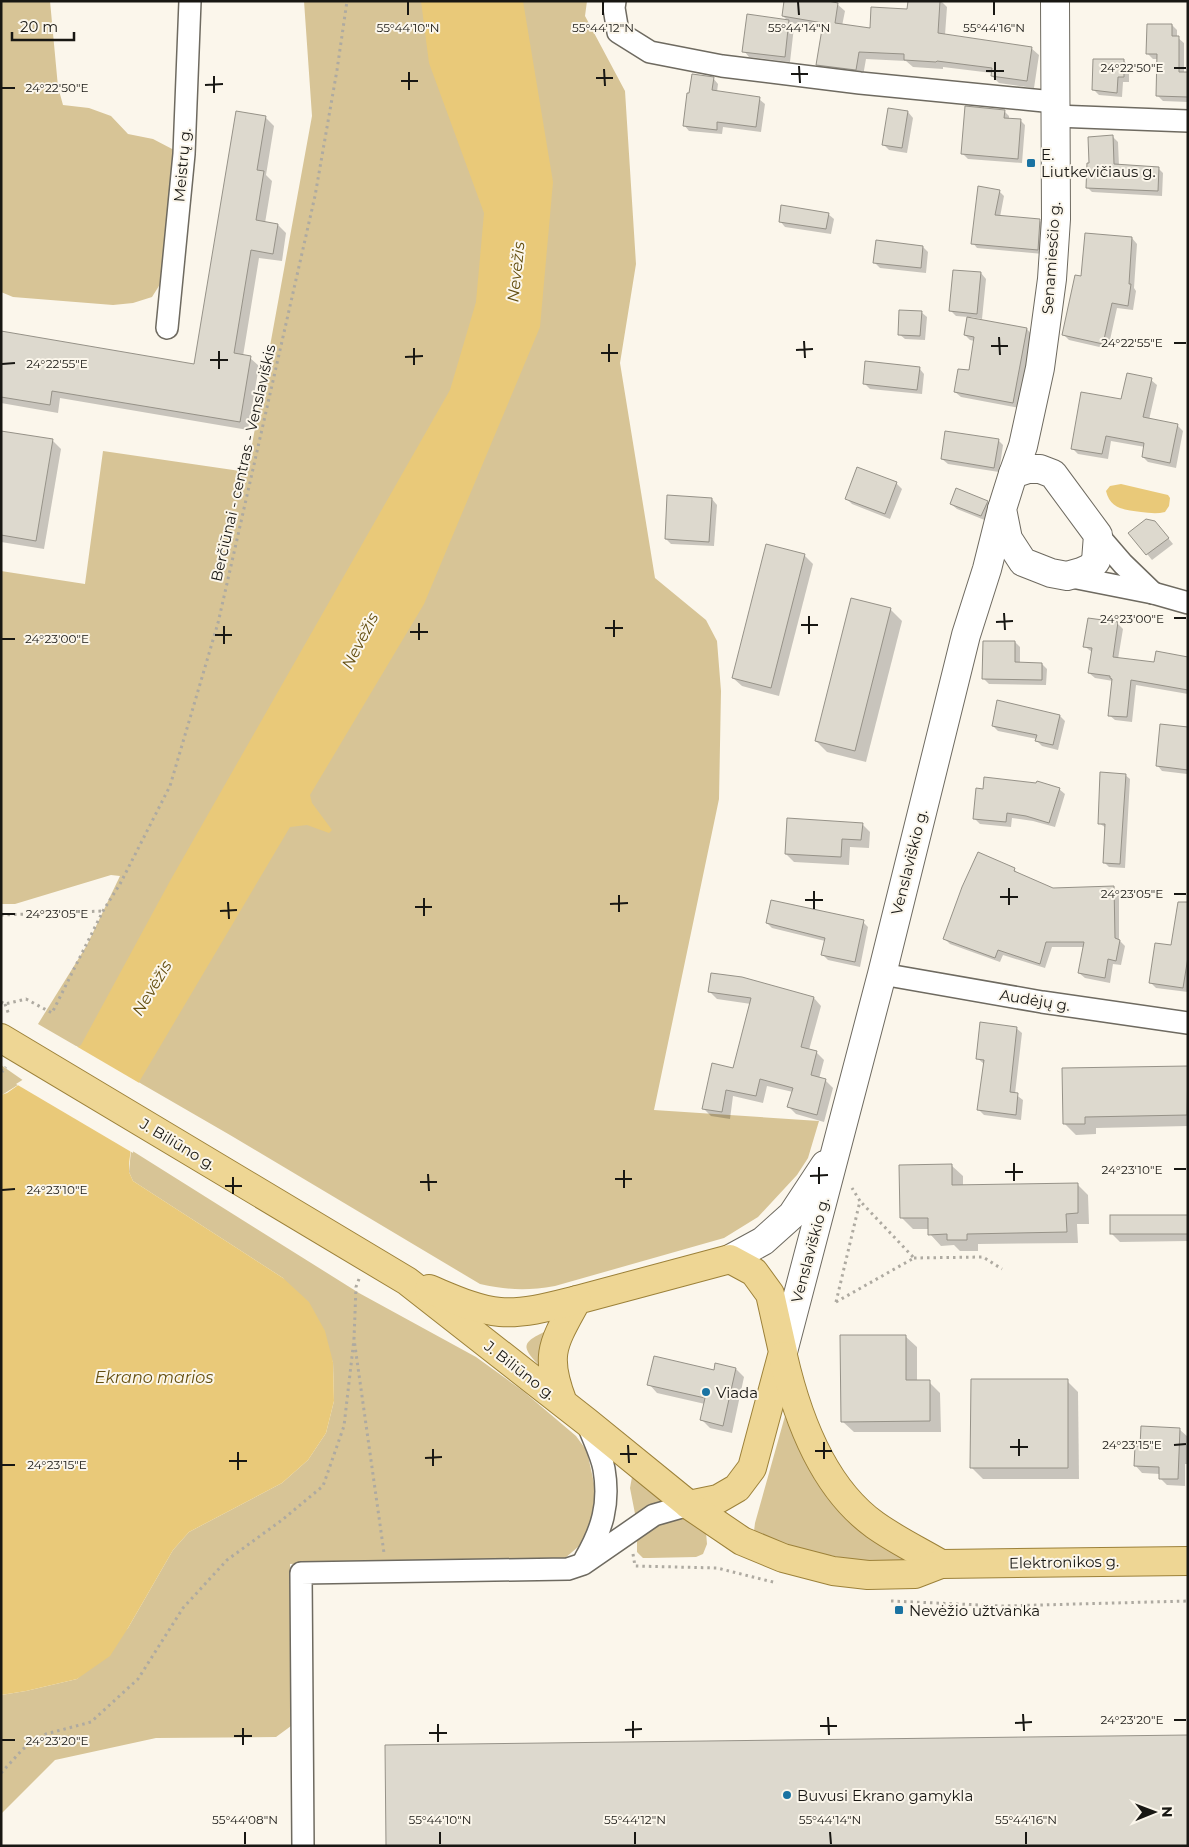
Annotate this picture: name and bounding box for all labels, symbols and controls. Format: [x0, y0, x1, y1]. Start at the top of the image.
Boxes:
scale bar [12, 10, 75, 42]
text: 20 m [20, 17, 58, 36]
text: 55°44'10"N [377, 20, 440, 35]
text: 55°44'12"N [572, 20, 634, 35]
text: 55°44'14"N [768, 20, 830, 35]
text: 55°44'16"N [963, 20, 1025, 35]
text: 24°22'50"E [1101, 60, 1164, 75]
text: 24°22'50"E [26, 80, 89, 95]
street label: Meistrų g. [169, 127, 195, 203]
place label: E. Liutkevičiaus g. [1041, 145, 1156, 181]
marker: E. Liutkevičiaus g. [1025, 157, 1037, 169]
street label: Senamiesčio g. [1038, 201, 1064, 315]
water label: Nevėžis [503, 241, 529, 303]
text: 24°22'55"E [1101, 335, 1163, 350]
street label: Berčiūnai - centras - Venslaviškis [206, 343, 280, 583]
text: 24°22'55"E [26, 356, 88, 371]
water label: Nevėžis [338, 609, 382, 672]
text: 24°23'00"E [1100, 611, 1164, 626]
text: 24°23'00"E [25, 631, 89, 646]
street label: Venslaviškio g. [887, 807, 931, 917]
text: 24°23'05"E [1101, 886, 1163, 901]
text: 24°23'05"E [26, 906, 88, 921]
water label: Nevėžis [128, 957, 176, 1019]
street label: Audėjų g. [998, 985, 1072, 1015]
street label: J. Biliūno g. [136, 1113, 219, 1174]
text: 24°23'10"E [1102, 1162, 1162, 1177]
text: 24°23'10"E [27, 1182, 87, 1197]
street label: Venslaviškio g. [787, 1195, 833, 1305]
street label: J. Biliūno g. [480, 1336, 559, 1404]
water label: Ekrano marios [95, 1368, 213, 1387]
place label: Viada [716, 1383, 758, 1402]
marker: Viada [700, 1386, 712, 1398]
text: 24°23'15"E [1102, 1437, 1162, 1452]
text: 24°23'15"E [27, 1457, 87, 1472]
street label: Elektronikos g. [1009, 1552, 1119, 1572]
place label: Nevėžio užtvanka [909, 1601, 1040, 1620]
marker: Nevėžio užtvanka [893, 1604, 905, 1616]
text: 24°23'20"E [1100, 1712, 1164, 1727]
text: 24°23'20"E [25, 1733, 89, 1748]
place label: Buvusi Ekrano gamykla [797, 1786, 973, 1805]
north arrow [1129, 1787, 1179, 1837]
marker: Buvusi Ekrano gamykla [781, 1789, 793, 1801]
text: N [1158, 1806, 1176, 1818]
text: 55°44'08"N [212, 1812, 278, 1827]
text: 55°44'10"N [409, 1812, 472, 1827]
text: 55°44'12"N [604, 1812, 666, 1827]
text: 55°44'14"N [799, 1812, 861, 1827]
text: 55°44'16"N [995, 1812, 1057, 1827]

